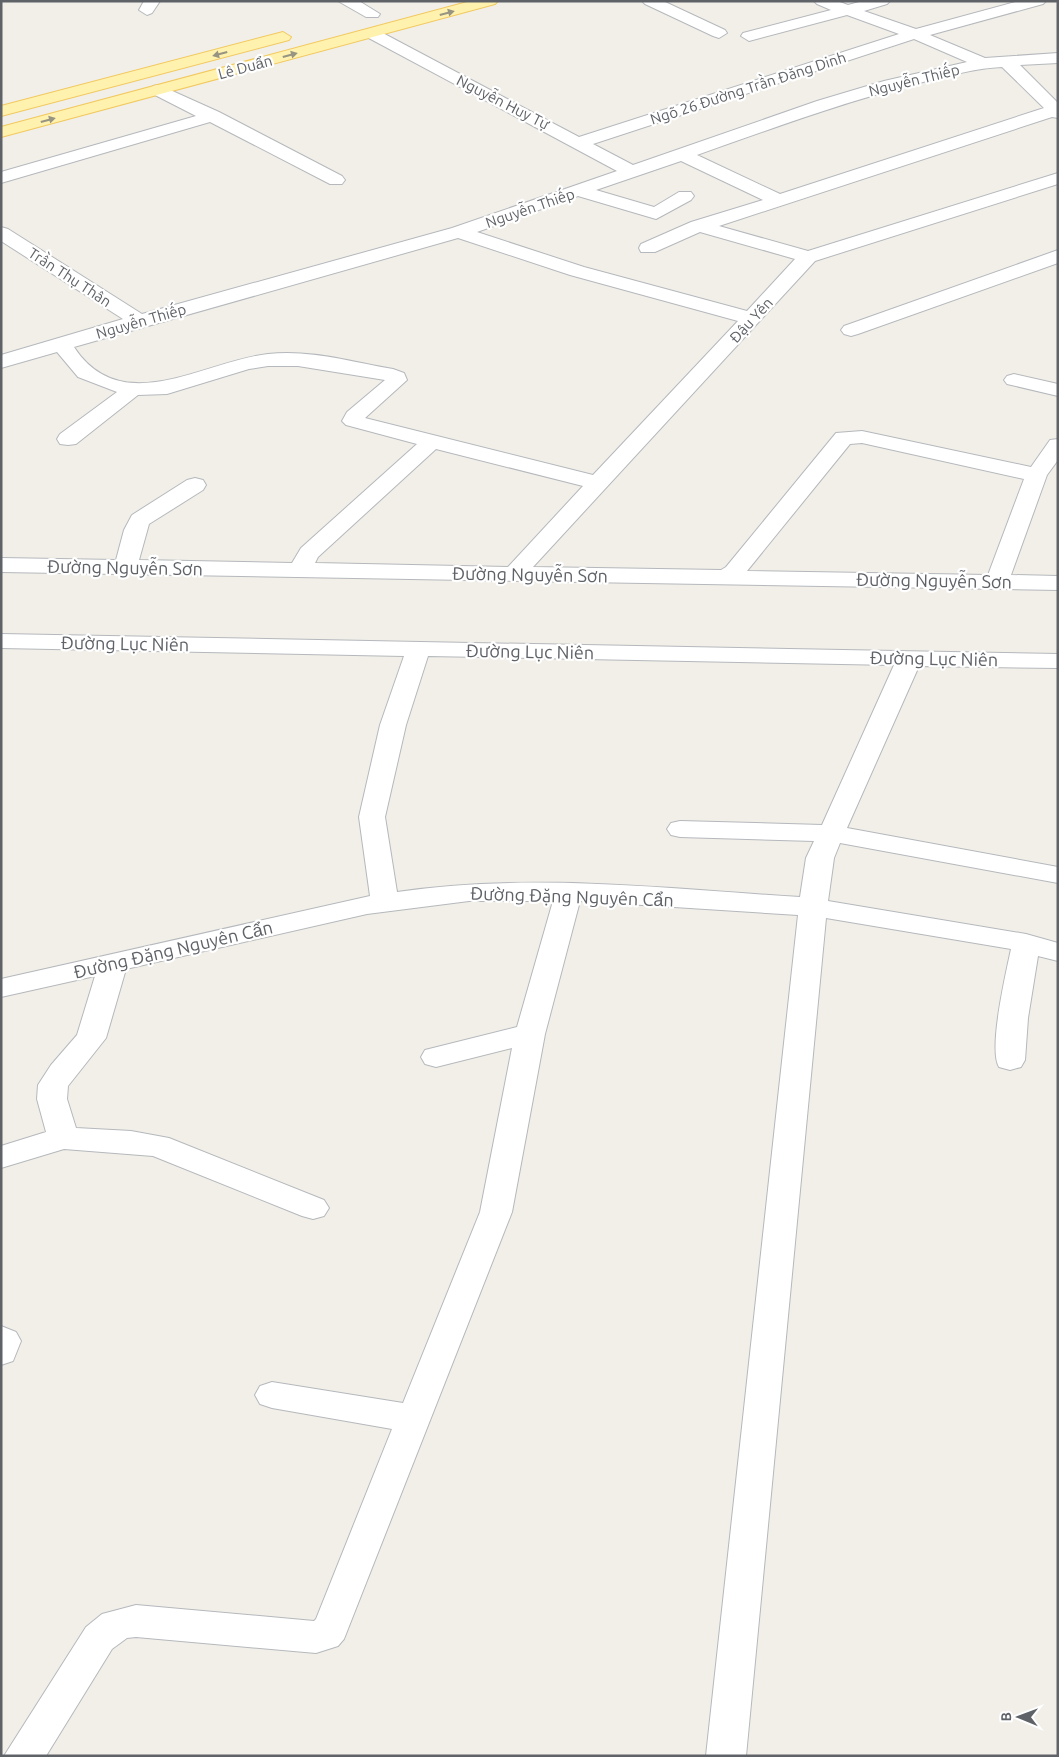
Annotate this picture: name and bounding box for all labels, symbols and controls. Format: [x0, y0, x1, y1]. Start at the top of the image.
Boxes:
one-way arrow [439, 8, 454, 16]
street label: Ngõ 26 Đường Trần Đăng Dinh [648, 47, 848, 128]
one-way arrow [212, 50, 227, 58]
one-way arrow [282, 51, 297, 59]
street label: Lê Duẩn [216, 52, 274, 82]
street label: Nguyễn Thiếp [866, 59, 961, 99]
street label: Nguyễn Huy Tự [454, 70, 554, 133]
one-way arrow [41, 115, 56, 123]
street label: Nguyễn Thiếp [483, 183, 577, 231]
street label: Trần Thụ Thân [25, 243, 116, 310]
street label: Đậu Yên [726, 294, 776, 346]
street label: Nguyễn Thiếp [94, 298, 188, 342]
street label: Đường Nguyễn Sơn [47, 553, 203, 578]
street label: Đường Nguyễn Sơn [452, 560, 608, 585]
street label: Đường Nguyễn Sơn [856, 566, 1012, 591]
street label: Đường Lục Niên [61, 632, 189, 654]
street label: Đường Lục Niên [466, 640, 594, 662]
street label: Đường Lục Niên [870, 647, 998, 669]
street label: Đường Đặng Nguyên Cẩn [470, 882, 674, 910]
street label: Đường Đặng Nguyên Cẩn [72, 916, 274, 982]
north arrow [994, 1692, 1044, 1742]
text: B [998, 1712, 1014, 1722]

